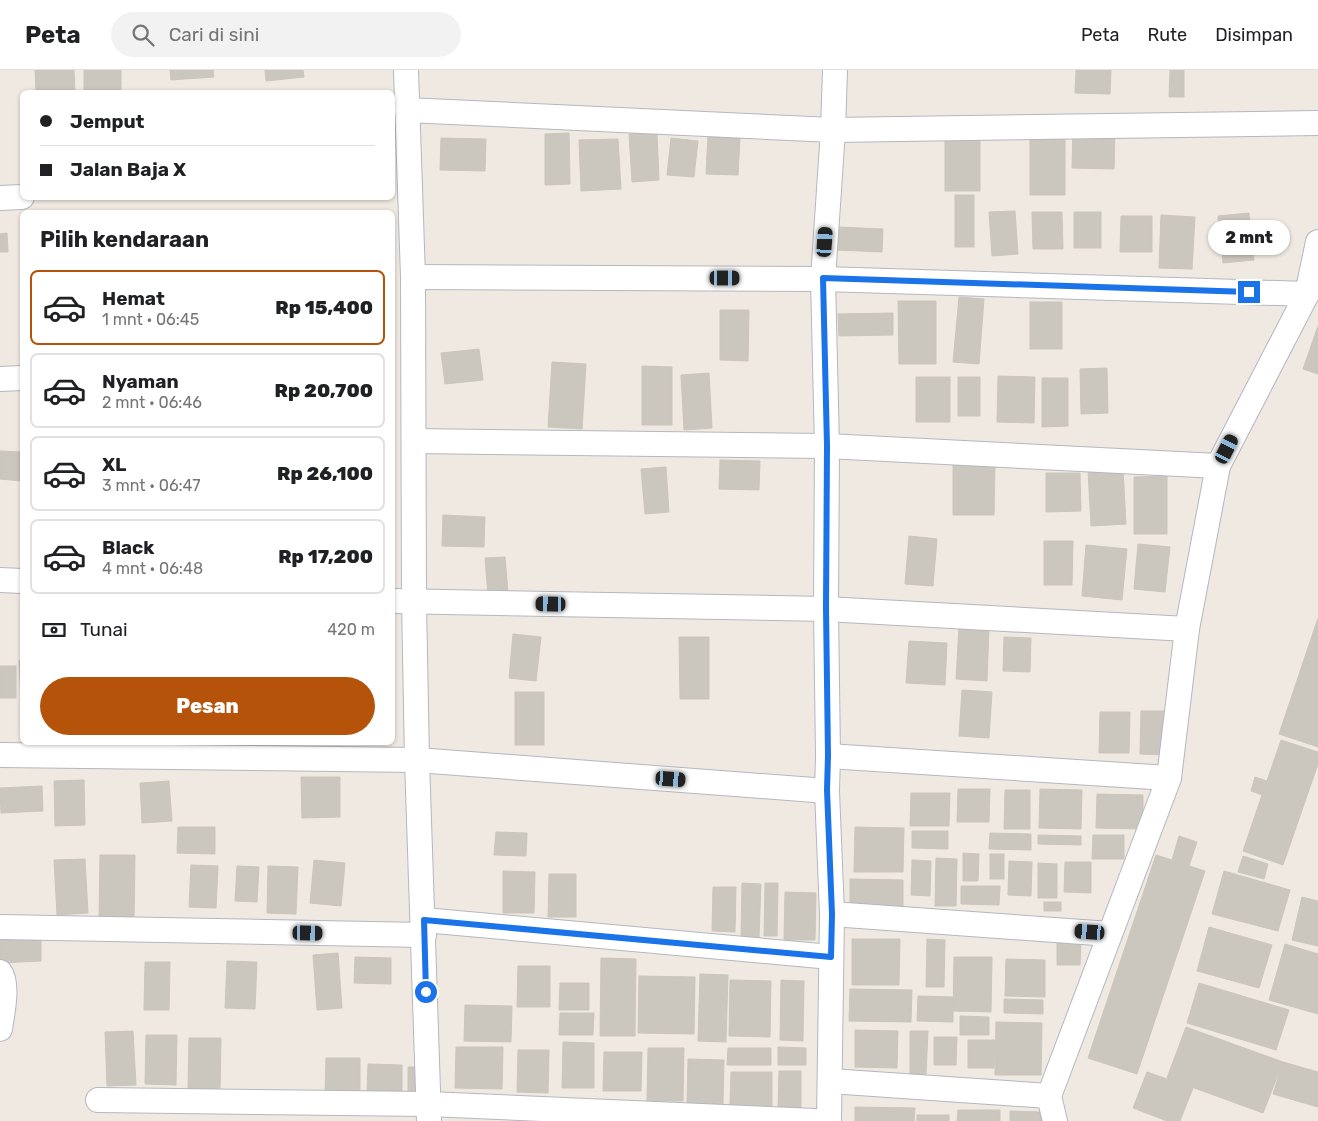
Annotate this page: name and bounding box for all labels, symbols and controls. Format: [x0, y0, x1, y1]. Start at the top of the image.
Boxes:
search box [111, 12, 461, 57]
text: Peta [25, 21, 81, 49]
icon: search [129, 21, 157, 49]
text: Cari di sini [169, 23, 259, 46]
text: Peta [1081, 24, 1119, 46]
text: Rute [1147, 24, 1187, 46]
text: Disimpan [1215, 24, 1293, 46]
text: Jemput [70, 110, 144, 133]
text: Jalan Baja X [70, 158, 186, 181]
callout: 2 mnt [1208, 220, 1290, 254]
text: Pilih kendaraan [40, 226, 209, 253]
car [816, 227, 833, 257]
text: 2 mnt [1225, 228, 1273, 247]
car [710, 271, 740, 286]
route end [1238, 281, 1260, 303]
icon: car [42, 285, 87, 330]
text: Hemat [102, 287, 165, 310]
text: Rp 15,400 [275, 296, 373, 319]
text: 1 mnt · 06:45 [102, 310, 199, 329]
icon: car [42, 368, 87, 413]
text: Nyaman [102, 370, 179, 393]
text: Rp 20,700 [275, 379, 373, 402]
text: 2 mnt · 06:46 [102, 393, 202, 412]
car [1213, 432, 1240, 466]
icon: car [42, 451, 87, 496]
text: XL [102, 453, 126, 476]
text: Rp 26,100 [277, 462, 373, 485]
text: 3 mnt · 06:47 [102, 476, 200, 495]
icon: car [42, 534, 87, 579]
text: Black [102, 536, 154, 559]
text: Rp 17,200 [278, 545, 373, 568]
text: 4 mnt · 06:48 [102, 559, 203, 578]
car [535, 596, 566, 612]
icon: cash [40, 616, 68, 644]
text: Tunai [80, 618, 128, 641]
text: 420 m [327, 620, 375, 639]
button: Pesan [40, 677, 375, 735]
car [655, 770, 686, 788]
car [1074, 923, 1105, 941]
car [292, 925, 323, 941]
route start [415, 981, 437, 1003]

